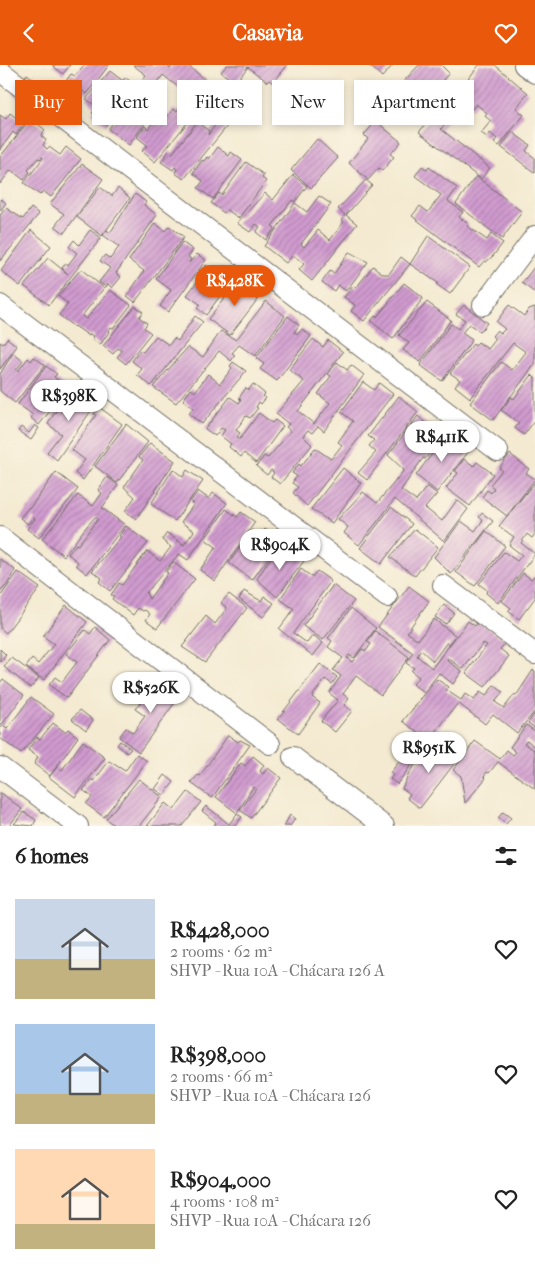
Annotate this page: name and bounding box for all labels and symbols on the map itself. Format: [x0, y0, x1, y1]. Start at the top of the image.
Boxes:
pin: R$428K [194, 265, 276, 307]
pin: R$398K [28, 379, 110, 422]
pin: R$411K [401, 421, 483, 463]
pin: R$904K [239, 529, 321, 571]
pin: R$526K [110, 671, 192, 714]
pin: R$951K [388, 731, 470, 774]

